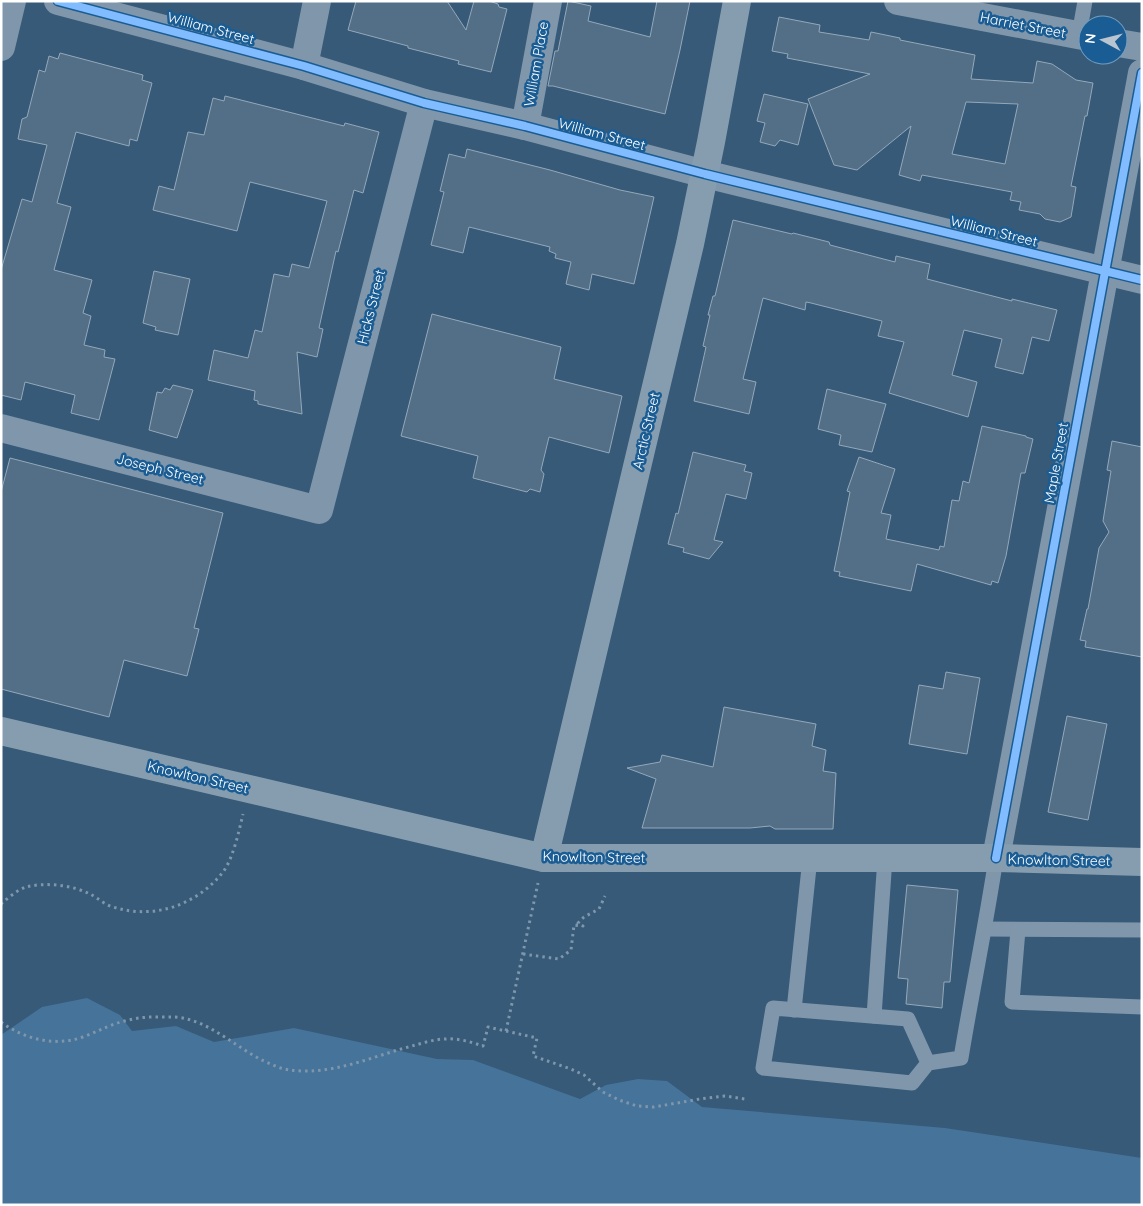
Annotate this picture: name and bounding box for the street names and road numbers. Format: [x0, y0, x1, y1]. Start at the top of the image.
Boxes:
street label: William Street [166, 8, 257, 48]
street label: Harriet Street [979, 8, 1068, 42]
street label: William Place [520, 20, 552, 108]
street label: William Street [557, 114, 648, 154]
street label: William Street [949, 211, 1040, 251]
street label: Hicks Street [353, 268, 389, 346]
street label: Arctic Street [628, 391, 664, 471]
street label: Maple Street [1040, 421, 1072, 505]
street label: Joseph Street [114, 449, 206, 489]
street label: Knowlton Street [146, 757, 250, 797]
street label: Knowlton Street [542, 847, 646, 867]
street label: Knowlton Street [1007, 850, 1111, 870]

